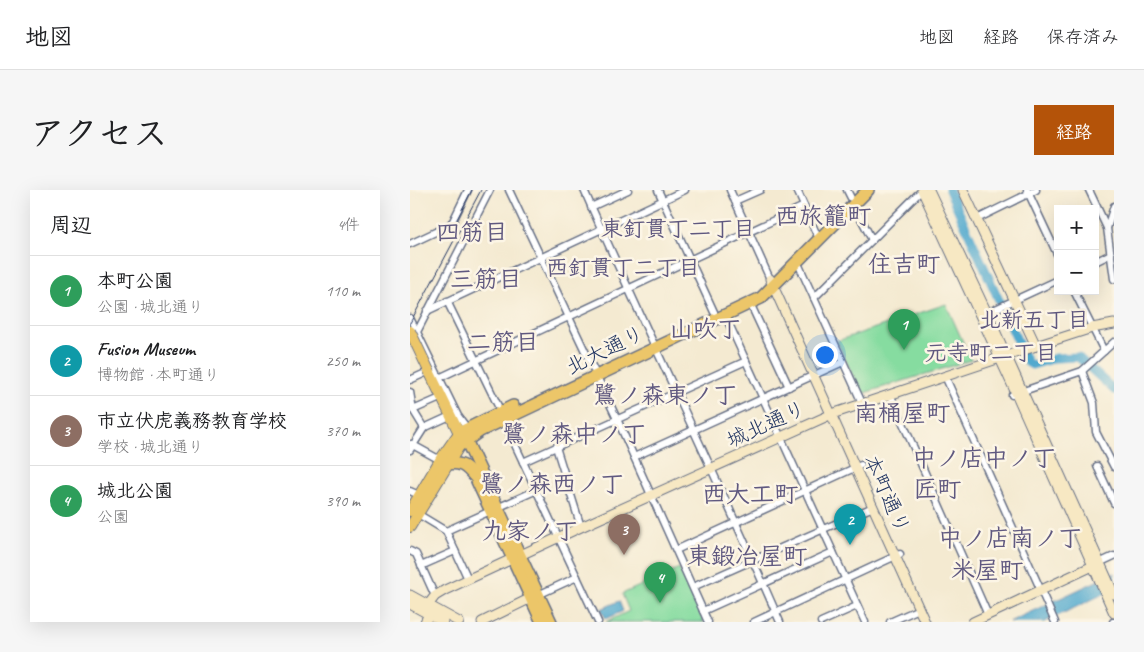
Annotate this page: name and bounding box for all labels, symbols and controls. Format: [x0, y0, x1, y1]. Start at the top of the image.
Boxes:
text: 地図 [25, 22, 73, 52]
text: 地図 [919, 26, 955, 48]
text: 経路 [983, 26, 1019, 48]
text: 保存済み [1047, 26, 1119, 48]
button: 経路 [1034, 105, 1114, 155]
text: アクセス [30, 111, 168, 156]
district label: 西旅籠町 [775, 201, 871, 231]
map controls [1054, 205, 1099, 295]
button: + [1054, 205, 1099, 250]
text: 周辺 [50, 212, 92, 238]
text: 4件 [337, 215, 360, 235]
district label: 東釘貫丁二丁目 [601, 215, 755, 243]
district label: 四筋目 [436, 217, 508, 247]
district label: 住吉町 [868, 249, 940, 279]
button: − [1054, 250, 1099, 295]
district label: 西釘貫丁二丁目 [546, 254, 700, 282]
district label: 三筋目 [450, 264, 522, 294]
text: 本町公園 [97, 269, 173, 293]
text: 1 [62, 281, 70, 301]
text: 110 m [326, 281, 360, 301]
text: 公園 · 城北通り [97, 297, 204, 317]
district label: 北新五丁目 [979, 306, 1089, 334]
pin: 1 [888, 309, 920, 350]
district label: 山吹丁 [669, 314, 741, 344]
street label: 北大通り [562, 320, 648, 380]
district label: 二筋目 [467, 327, 539, 357]
text: Fusion Museum [97, 337, 195, 361]
district label: 元寺町二丁目 [925, 339, 1057, 367]
your location [812, 342, 838, 368]
text: 2 [62, 351, 70, 371]
text: 250 m [326, 351, 360, 371]
text: 博物館 · 本町通り [97, 365, 220, 385]
district label: 鷺ノ森東ノ丁 [593, 380, 737, 410]
street label: 城北通り [722, 395, 810, 453]
district label: 南桶屋町 [854, 398, 950, 428]
text: 市立伏虎義務教育学校 [97, 409, 287, 433]
district label: 鷺ノ森中ノ丁 [502, 419, 646, 449]
text: 3 [62, 421, 70, 441]
text: 370 m [326, 421, 360, 441]
text: 学校 · 城北通り [97, 437, 204, 457]
district label: 中ノ店中ノ丁 [912, 443, 1056, 473]
street label: 本町通り [858, 450, 916, 538]
district label: 鷺ノ森西ノ丁 [480, 469, 624, 499]
district label: 匠町 [913, 474, 961, 504]
text: 城北公園 [97, 479, 173, 503]
district label: 西大工町 [702, 479, 798, 509]
text: 4 [62, 491, 70, 511]
text: 390 m [326, 491, 360, 511]
pin: 2 [834, 504, 866, 545]
text: 公園 [97, 507, 129, 527]
pin: 3 [608, 514, 640, 555]
district label: 九家ノ丁 [482, 516, 578, 546]
district label: 中ノ店南ノ丁 [938, 523, 1082, 553]
district label: 東鍛冶屋町 [687, 541, 807, 571]
district label: 米屋町 [951, 555, 1023, 585]
pin: 4 [644, 562, 676, 603]

